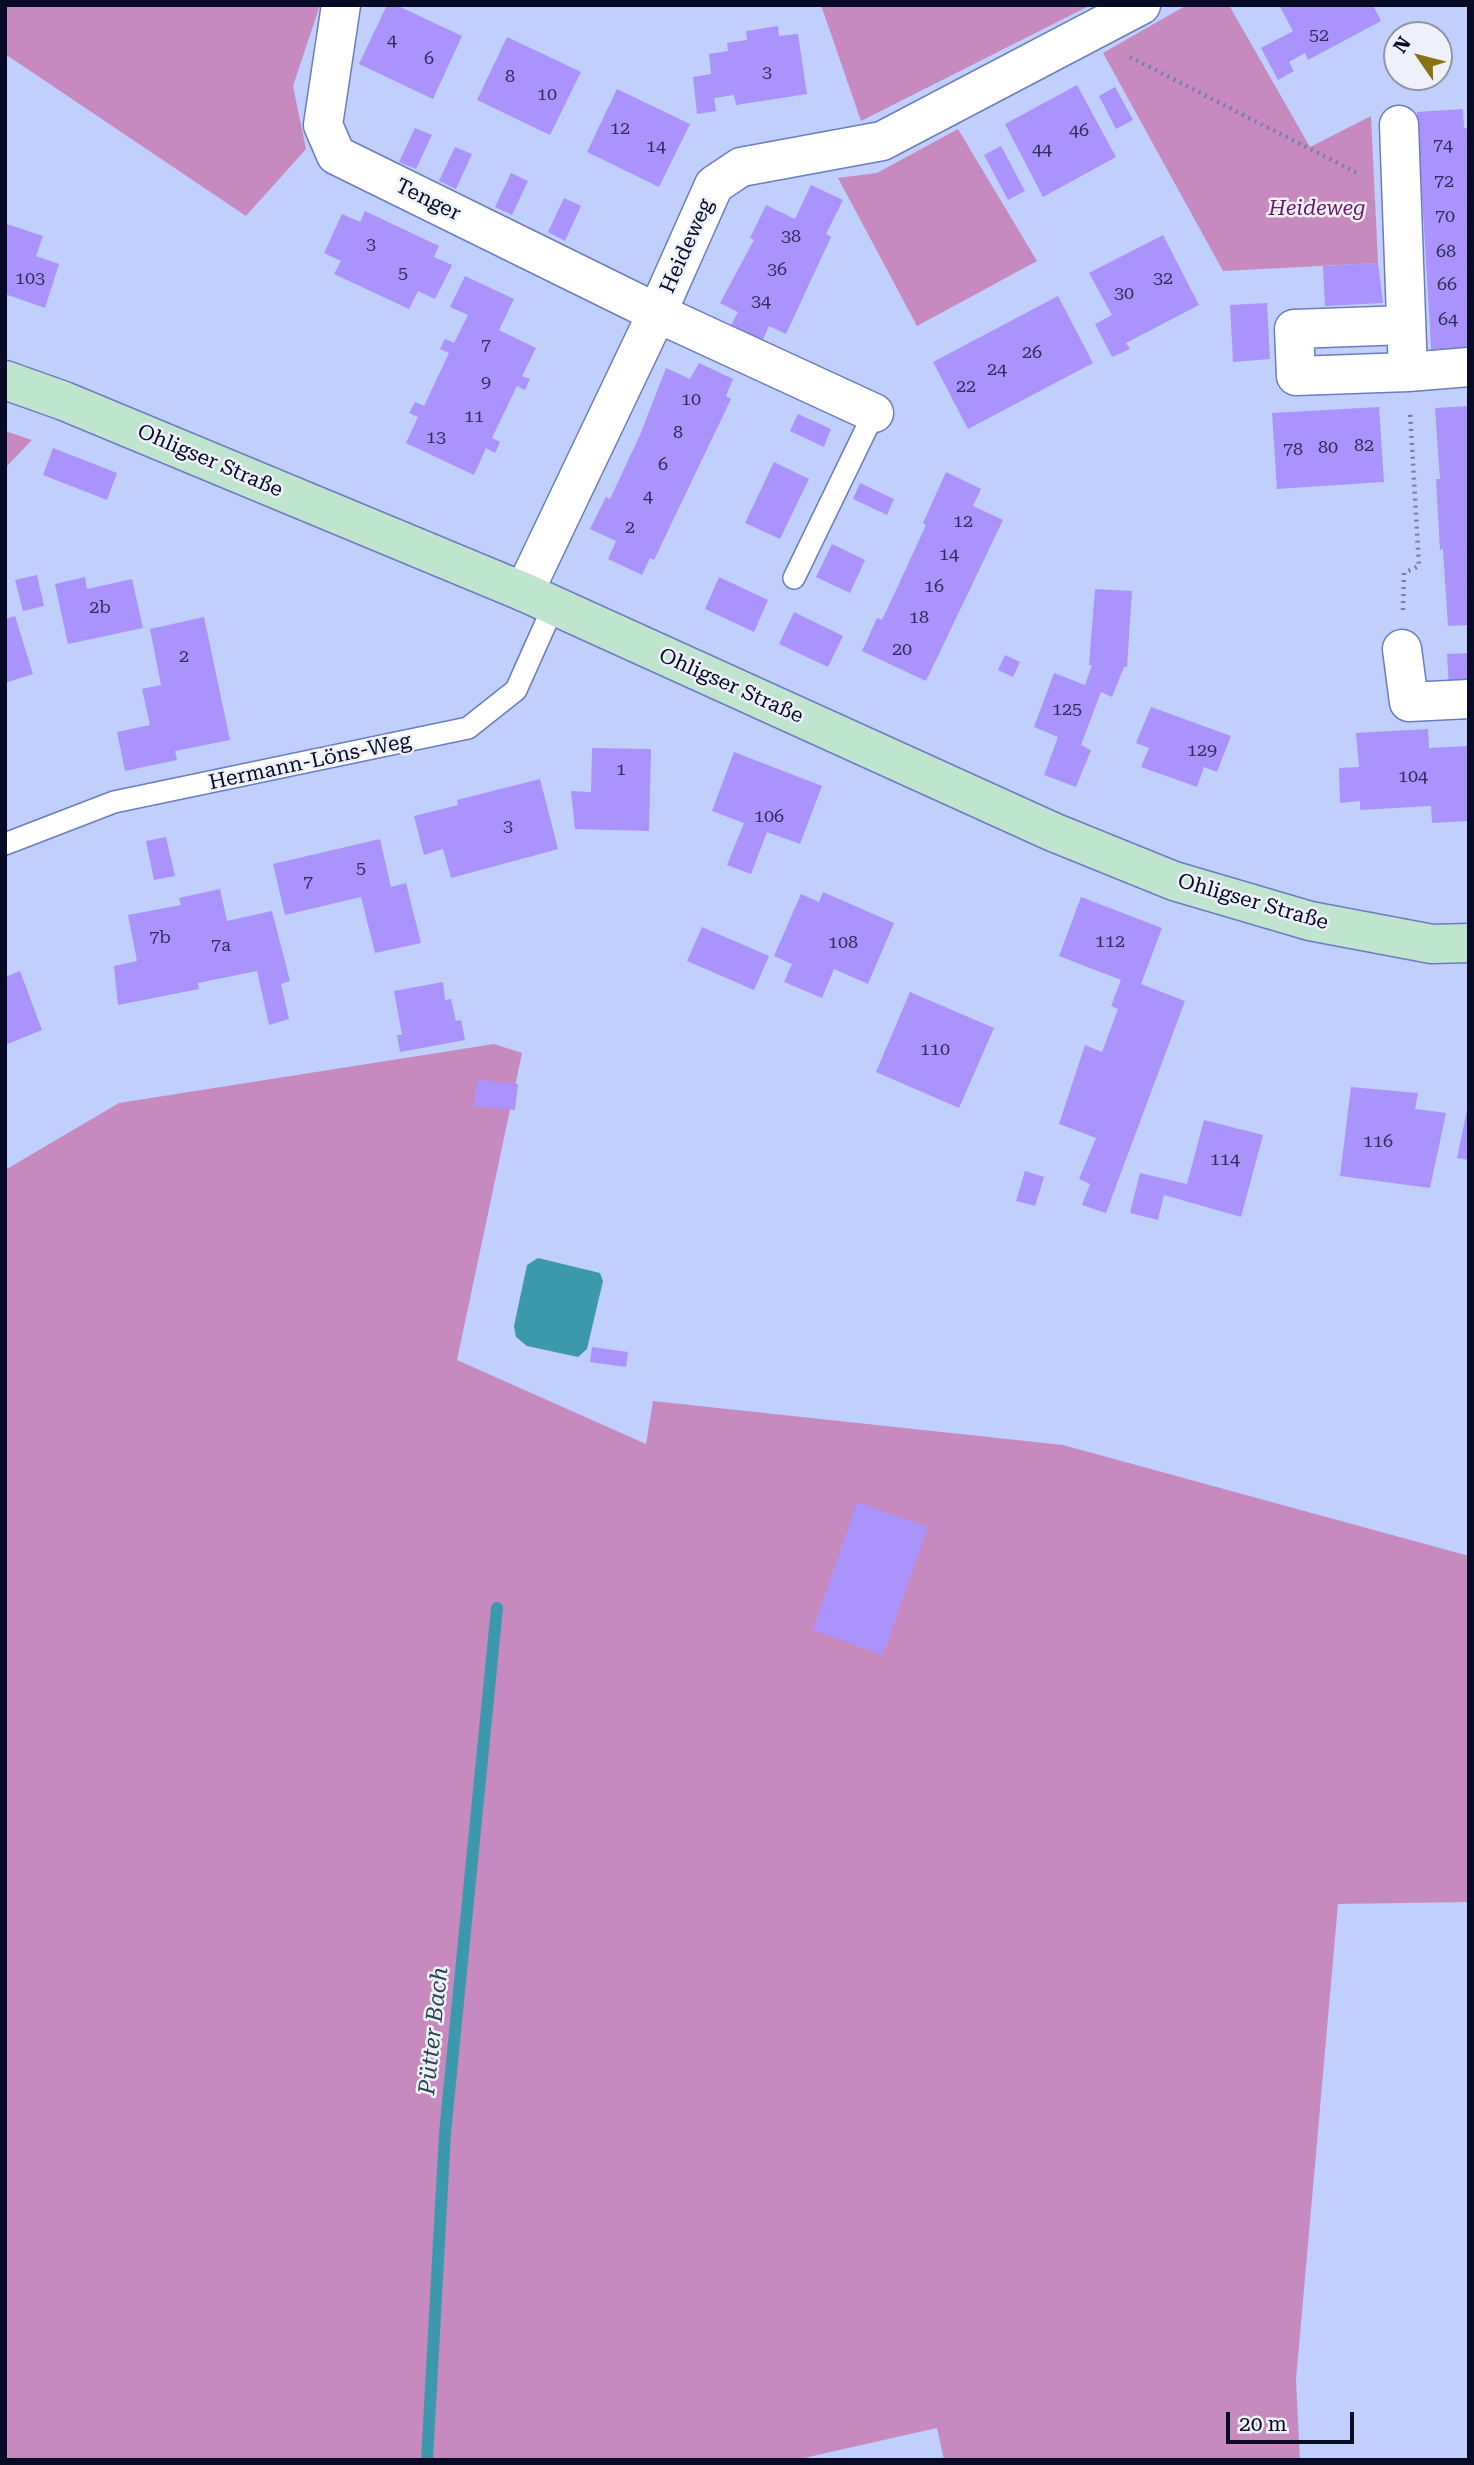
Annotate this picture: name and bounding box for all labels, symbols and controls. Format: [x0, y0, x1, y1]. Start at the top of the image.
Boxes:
north arrow [1383, 21, 1453, 91]
house number: 52 [1309, 25, 1329, 47]
house number: 4 [387, 30, 397, 52]
text: N [1388, 32, 1416, 57]
house number: 6 [424, 48, 434, 70]
house number: 3 [762, 62, 772, 84]
house number: 8 [505, 66, 515, 88]
house number: 10 [537, 84, 557, 106]
house number: 12 [610, 118, 630, 140]
house number: 46 [1069, 120, 1089, 142]
house number: 74 [1433, 135, 1453, 157]
house number: 14 [646, 136, 666, 158]
house number: 44 [1032, 139, 1052, 161]
house number: 72 [1434, 171, 1454, 193]
street label: Tenger [391, 173, 465, 227]
street label: Heideweg [655, 195, 719, 297]
park label: Heideweg [1268, 196, 1366, 222]
house number: 70 [1435, 206, 1455, 228]
house number: 38 [781, 226, 801, 248]
house number: 3 [366, 234, 376, 256]
house number: 68 [1436, 241, 1456, 263]
house number: 36 [767, 259, 787, 281]
house number: 5 [398, 263, 408, 285]
house number: 103 [15, 268, 45, 290]
house number: 32 [1153, 268, 1173, 290]
house number: 66 [1437, 274, 1457, 296]
house number: 30 [1114, 283, 1134, 305]
house number: 34 [751, 291, 771, 313]
house number: 64 [1438, 309, 1458, 331]
house number: 7 [481, 335, 491, 357]
house number: 26 [1022, 342, 1042, 364]
house number: 24 [987, 359, 1007, 381]
house number: 9 [481, 372, 491, 394]
house number: 22 [956, 376, 976, 398]
house number: 10 [681, 389, 701, 411]
house number: 11 [464, 406, 484, 428]
street label: Ohligser Straße [133, 419, 287, 503]
house number: 8 [673, 422, 683, 444]
house number: 13 [426, 427, 446, 449]
house number: 82 [1354, 435, 1374, 457]
house number: 80 [1318, 437, 1338, 459]
house number: 78 [1283, 439, 1303, 461]
house number: 6 [658, 454, 668, 476]
house number: 4 [643, 486, 653, 508]
house number: 12 [953, 511, 973, 533]
house number: 2 [625, 517, 635, 539]
house number: 14 [939, 544, 959, 566]
house number: 16 [924, 576, 944, 598]
house number: 2b [89, 597, 111, 619]
house number: 18 [909, 607, 929, 629]
house number: 20 [892, 639, 912, 661]
street label: Ohligser Straße [655, 643, 807, 729]
house number: 2 [179, 646, 189, 668]
house number: 125 [1052, 699, 1082, 721]
street label: Hermann-Löns-Weg [207, 728, 413, 796]
house number: 129 [1187, 740, 1217, 762]
house number: 1 [616, 759, 626, 781]
house number: 104 [1398, 766, 1428, 788]
house number: 106 [754, 806, 784, 828]
house number: 3 [503, 816, 513, 838]
house number: 5 [356, 858, 366, 880]
street label: Ohligser Straße [1175, 868, 1331, 936]
house number: 7 [303, 872, 313, 894]
house number: 7b [149, 927, 171, 949]
house number: 112 [1095, 931, 1125, 953]
house number: 108 [828, 932, 858, 954]
house number: 7a [211, 935, 231, 957]
house number: 110 [920, 1039, 950, 1061]
house number: 116 [1363, 1131, 1393, 1153]
house number: 114 [1210, 1149, 1240, 1171]
water label: Pütter Bach [414, 1966, 454, 2096]
scale bar [1229, 2398, 1357, 2442]
text: 20 m [1239, 2412, 1287, 2436]

